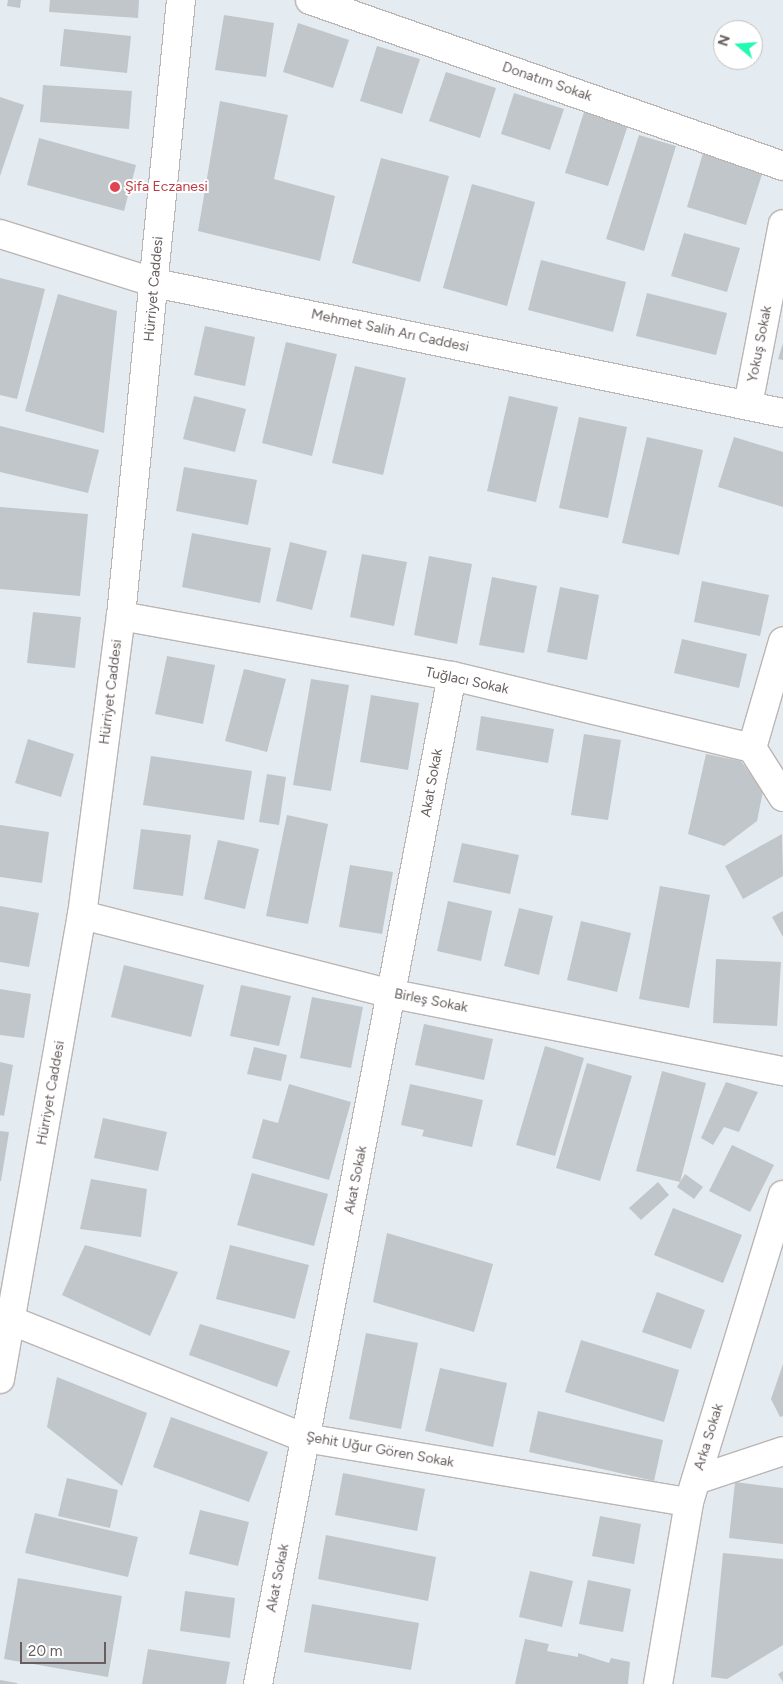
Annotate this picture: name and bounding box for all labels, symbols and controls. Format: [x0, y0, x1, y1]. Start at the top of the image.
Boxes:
north arrow [713, 20, 763, 70]
text: N [714, 33, 734, 48]
street label: Donatım Sokak [500, 59, 594, 105]
place label: Şifa Eczanesi [125, 179, 208, 195]
marker: Şifa Eczanesi [109, 181, 121, 193]
street label: Hürriyet Caddesi [141, 236, 167, 342]
street label: Yokuş Sokak [744, 304, 776, 384]
street label: Mehmet Salih Arı Caddesi [310, 306, 470, 356]
street label: Hürriyet Caddesi [96, 639, 126, 745]
street label: Tuğlacı Sokak [424, 664, 510, 698]
street label: Akat Sokak [418, 747, 446, 819]
street label: Birleş Sokak [393, 986, 469, 1016]
street label: Hürriyet Caddesi [34, 1039, 68, 1147]
street label: Akat Sokak [341, 1144, 371, 1216]
street label: Arka Sokak [691, 1402, 727, 1472]
street label: Şehit Uğur Gören Sokak [305, 1429, 455, 1471]
street label: Akat Sokak [263, 1542, 293, 1614]
scale bar [22, 1632, 109, 1664]
text: 20 m [28, 1642, 62, 1660]

